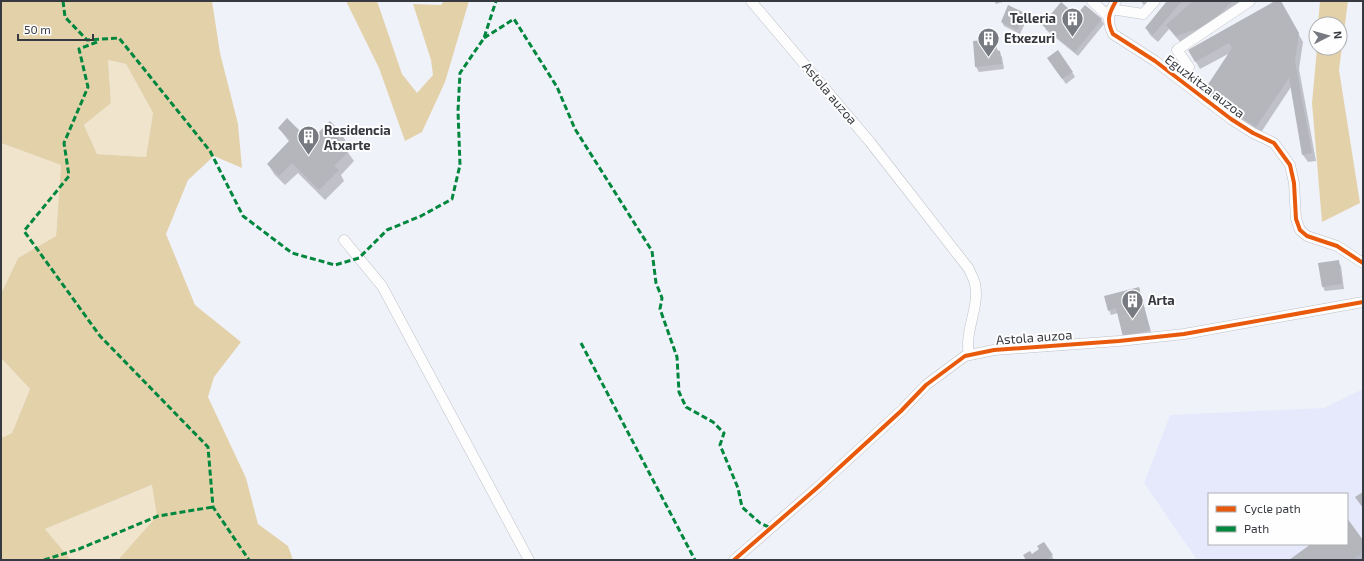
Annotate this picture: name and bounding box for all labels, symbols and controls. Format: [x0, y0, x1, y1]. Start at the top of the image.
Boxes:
building icon: Telleria [1059, 5, 1085, 38]
place label: Telleria [1010, 10, 1056, 26]
scale bar [18, 16, 93, 42]
north arrow [1308, 16, 1348, 56]
text: 50 m [24, 22, 51, 36]
building icon: Etxezuri [975, 25, 1001, 58]
place label: Etxezuri [1004, 30, 1055, 46]
text: N [1332, 30, 1345, 40]
street label: Eguzkitza auzoa [1162, 51, 1248, 121]
street label: Astola auzoa [799, 59, 861, 127]
place label: Residencia Atxarte [324, 122, 391, 153]
building icon: Residencia Atxarte [296, 124, 322, 157]
building icon: Arta [1120, 287, 1146, 320]
place label: Arta [1148, 292, 1175, 308]
street label: Astola auzoa [995, 326, 1073, 348]
legend [1208, 493, 1348, 545]
text: Cycle path [1244, 501, 1301, 515]
text: Path [1244, 521, 1269, 535]

